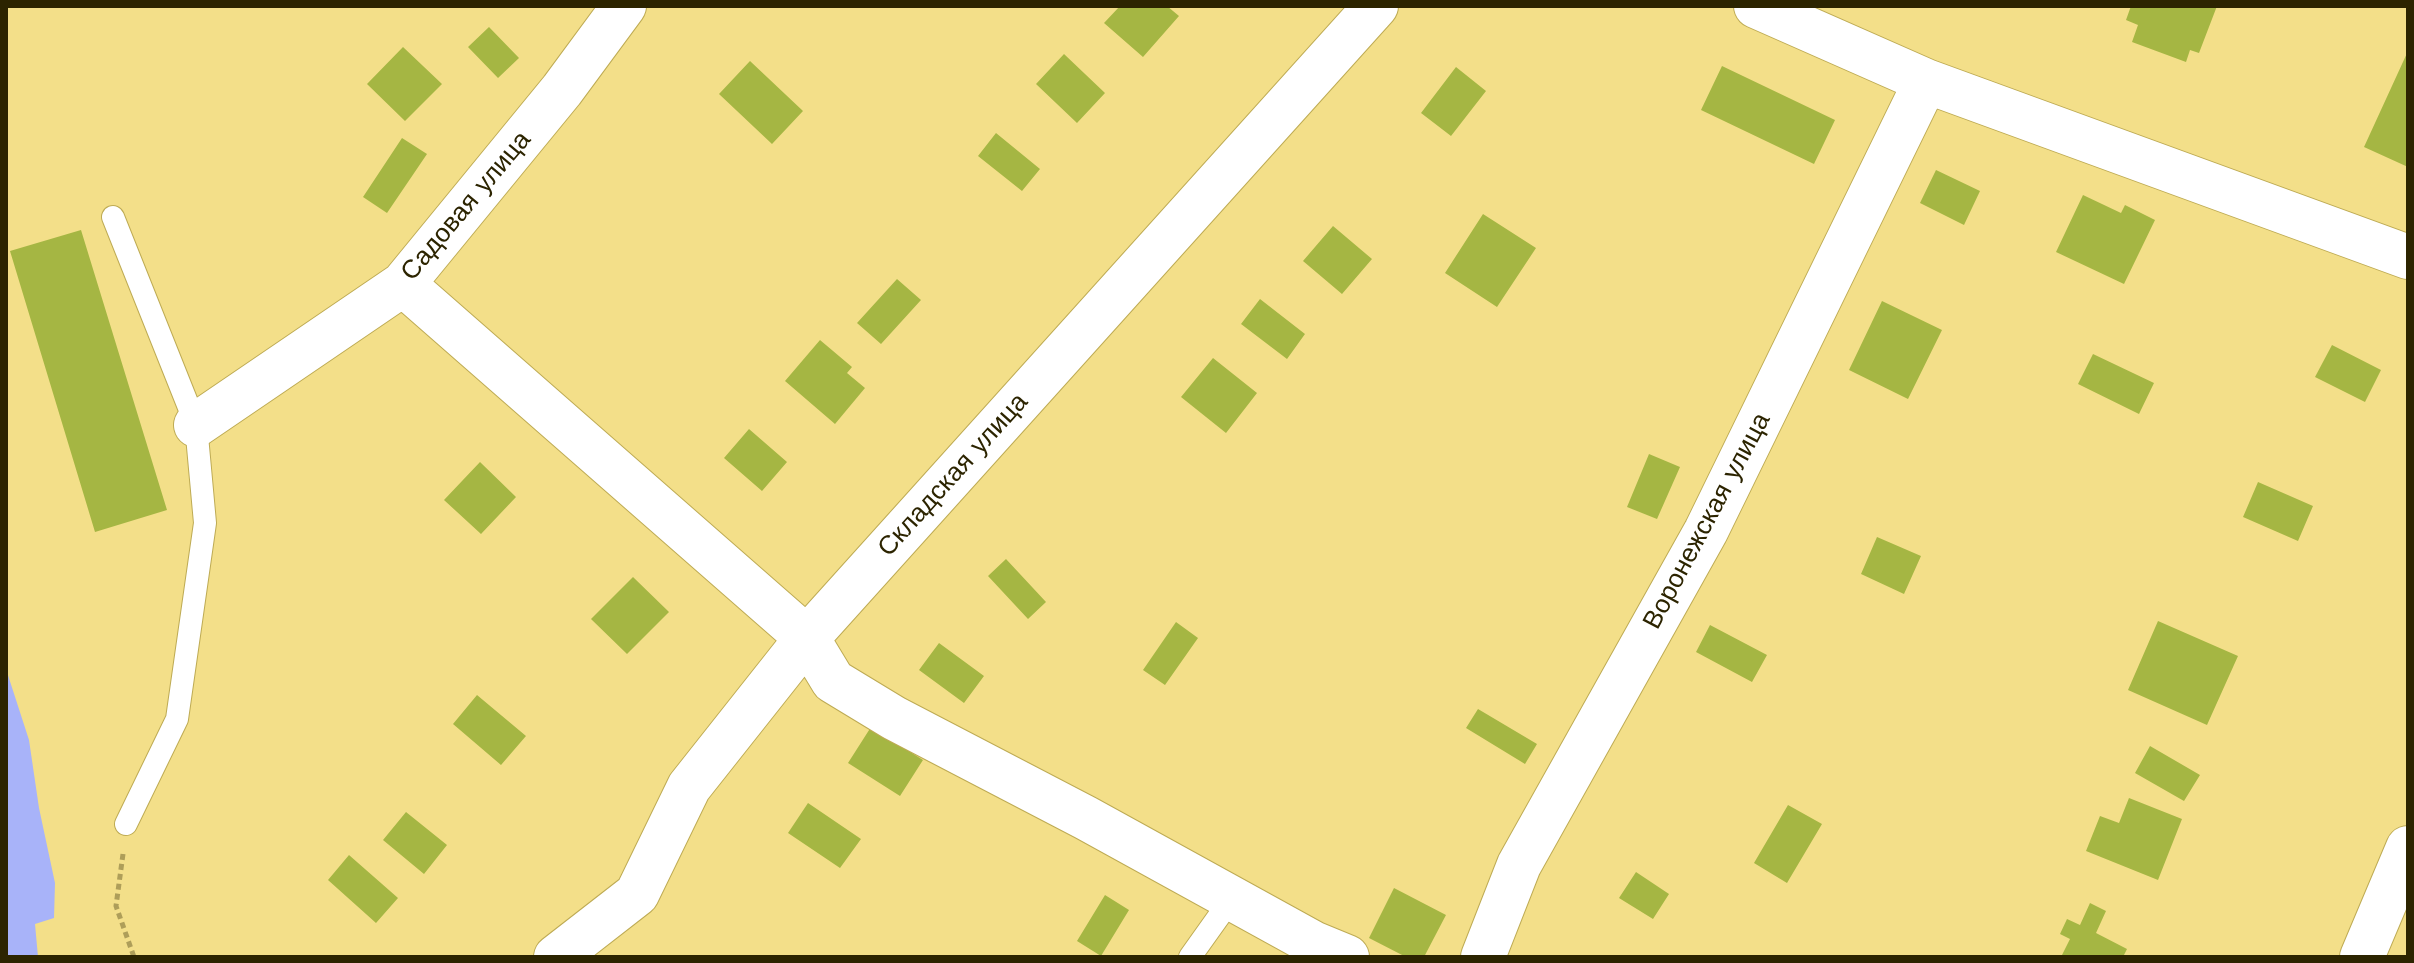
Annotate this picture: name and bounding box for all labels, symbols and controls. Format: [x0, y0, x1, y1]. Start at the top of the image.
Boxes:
street label: Садовая улица [394, 125, 538, 287]
street label: Складская улица [871, 387, 1035, 563]
street label: Воронежская улица [1637, 408, 1777, 634]

